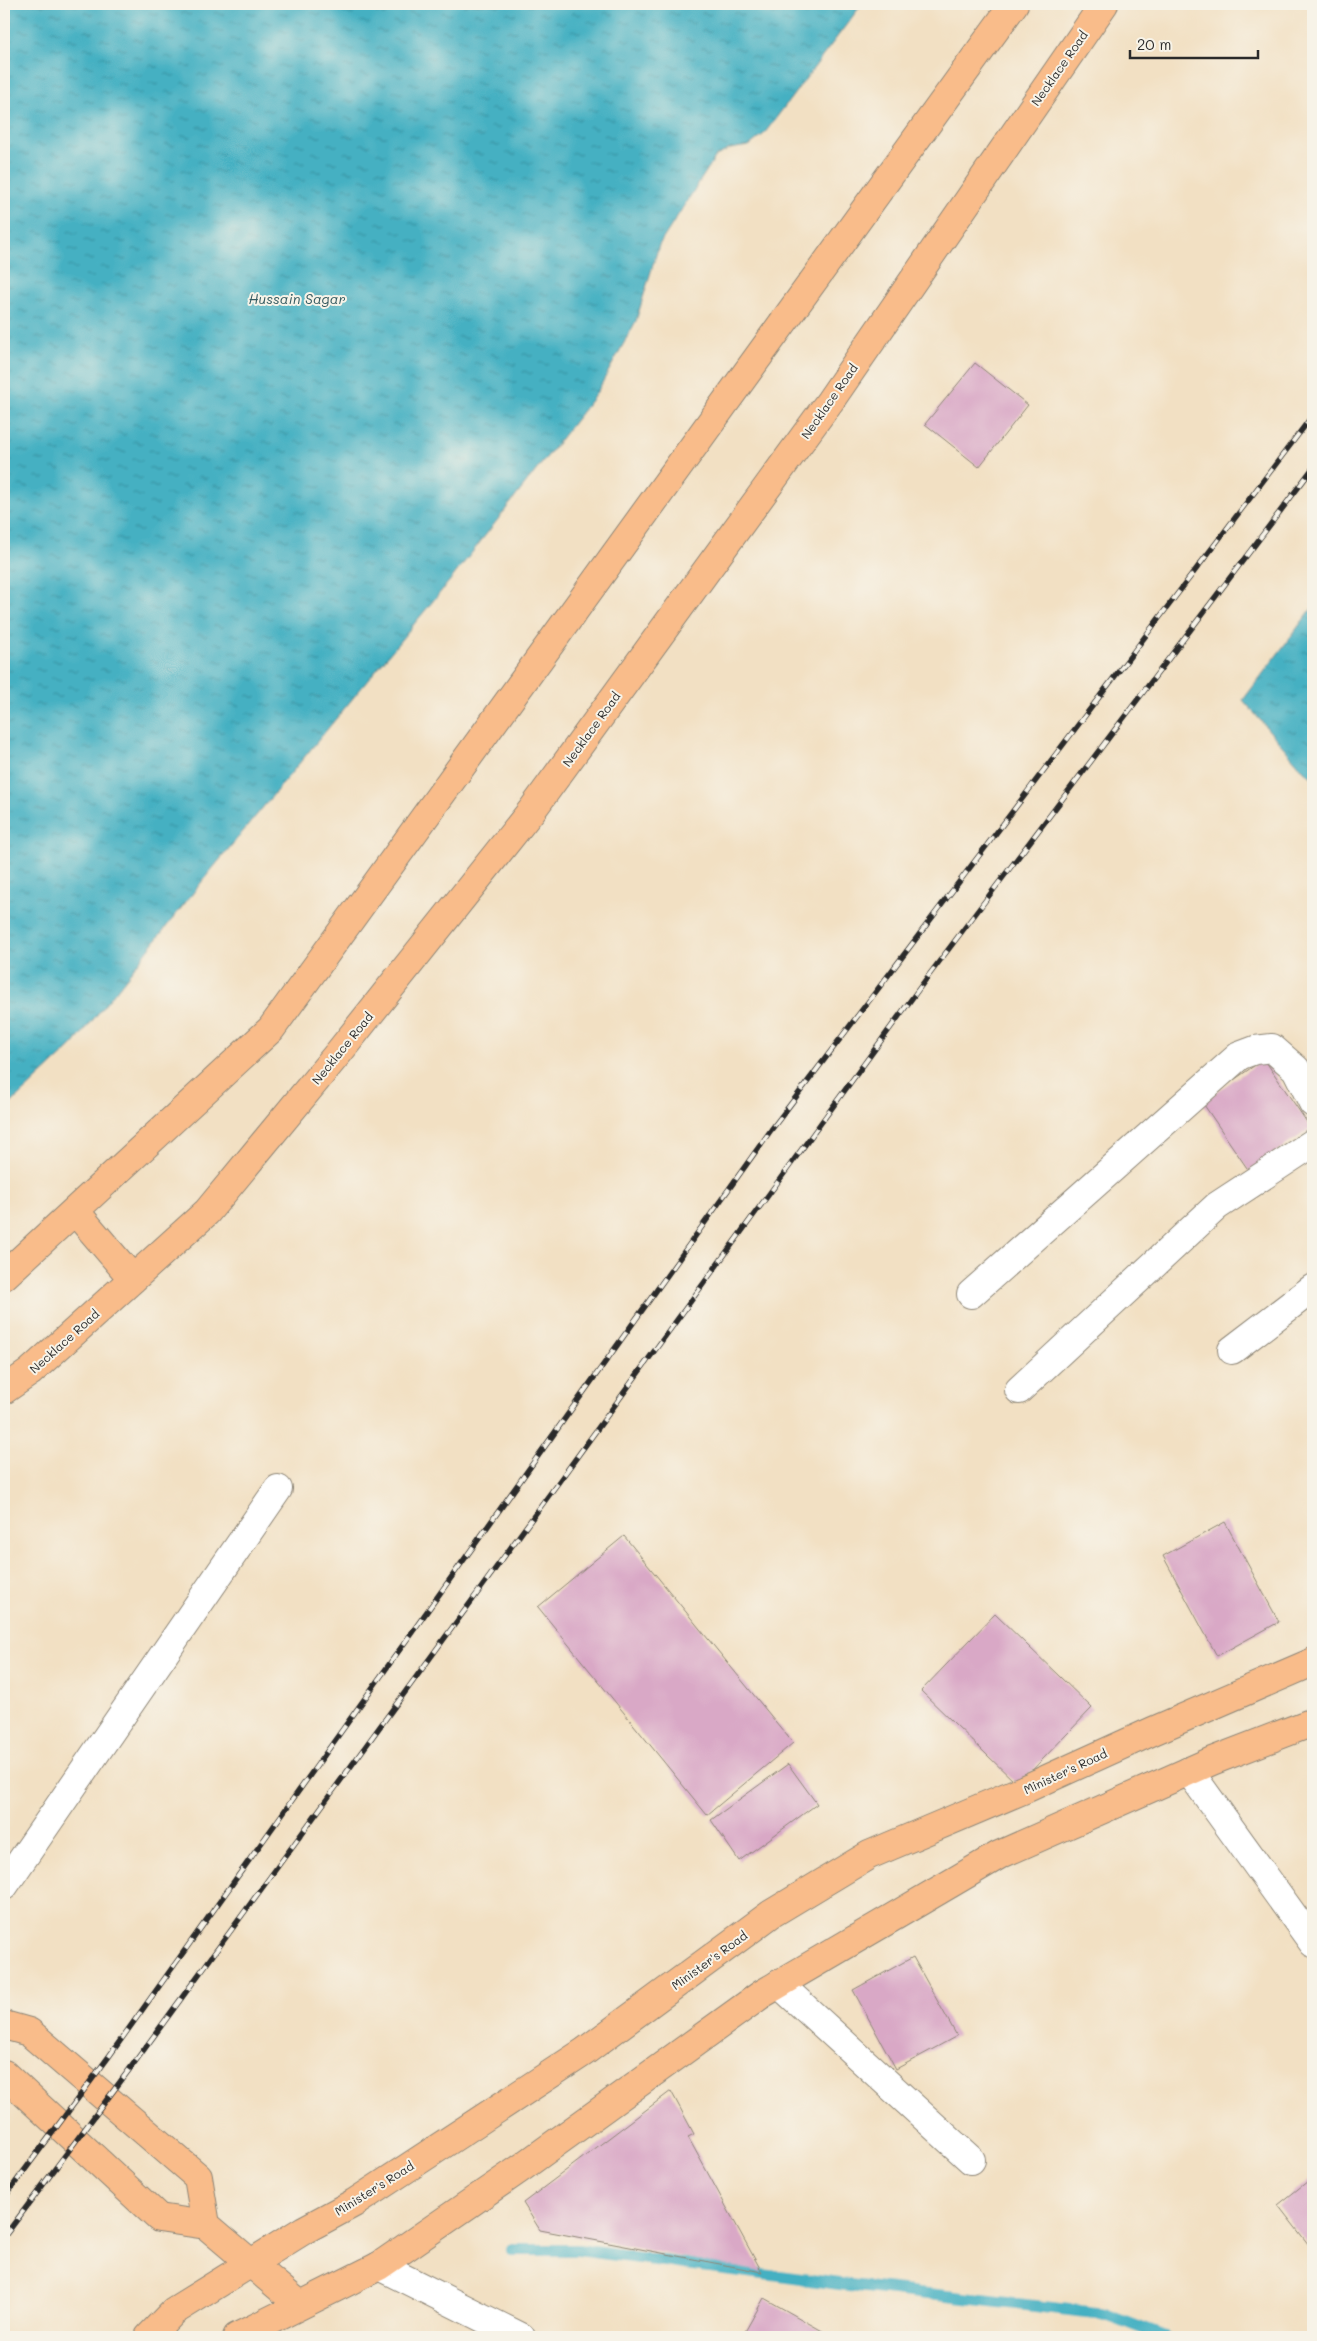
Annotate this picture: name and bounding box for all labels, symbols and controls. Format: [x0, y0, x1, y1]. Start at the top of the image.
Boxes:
street label: Necklace Road [1027, 27, 1091, 109]
scale bar [1130, 28, 1257, 60]
text: 20 m [1137, 34, 1171, 54]
water label: Hussain Sagar [249, 289, 345, 308]
street label: Necklace Road [797, 360, 861, 442]
street label: Necklace Road [559, 688, 624, 769]
street label: Necklace Road [308, 1008, 376, 1087]
street label: Necklace Road [26, 1305, 102, 1377]
street label: Minister's Road [1021, 1744, 1110, 1797]
street label: Minister's Road [668, 1927, 751, 1993]
street label: Minister's Road [331, 2157, 417, 2219]

